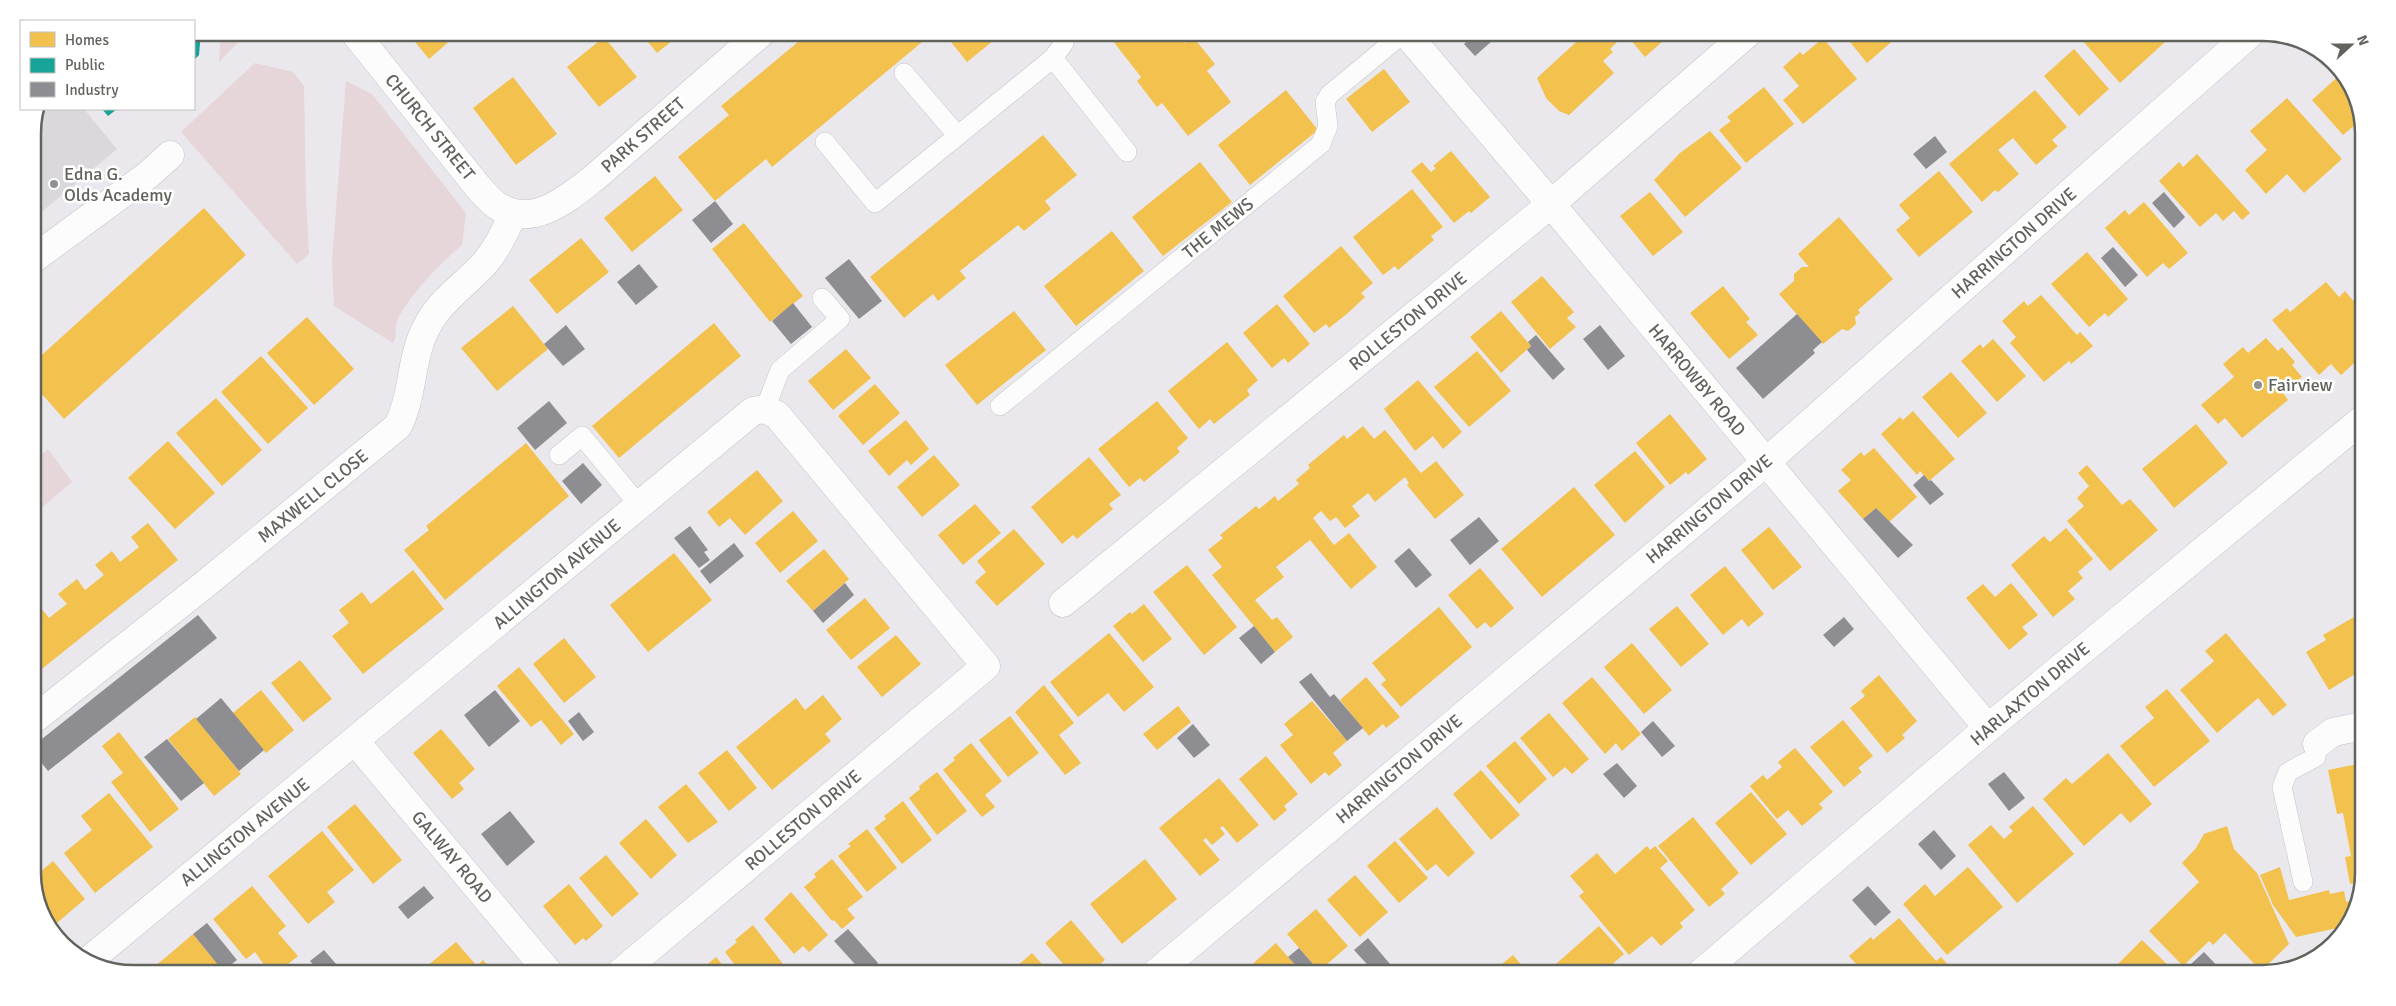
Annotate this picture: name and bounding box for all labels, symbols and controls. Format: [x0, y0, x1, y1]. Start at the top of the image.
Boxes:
legend [20, 20, 195, 110]
north arrow [2326, 20, 2376, 70]
text: Homes [65, 31, 109, 49]
text: N [2353, 33, 2372, 48]
text: Public [65, 56, 105, 74]
street label: CHURCH STREET [380, 69, 480, 185]
text: Industry [65, 81, 118, 99]
street label: PARK STREET [597, 92, 690, 177]
place label: Edna G. Olds Academy [64, 163, 172, 206]
marker: Edna G. Olds Academy [48, 178, 60, 190]
street label: HARRINGTON DRIVE [1947, 183, 2081, 303]
street label: THE MEWS [1178, 193, 1258, 263]
street label: ROLLESTON DRIVE [1345, 267, 1471, 375]
street label: HARROWBY ROAD [1644, 319, 1750, 441]
place label: Fairview [2268, 374, 2333, 396]
marker: Fairview [2252, 379, 2264, 391]
street label: MAXWELL CLOSE [253, 445, 373, 547]
street label: HARRINGTON DRIVE [1641, 450, 1777, 568]
street label: ALLINGTON AVENUE [489, 514, 625, 634]
street label: HARLAXTON DRIVE [1966, 638, 2094, 750]
street label: HARRINGTON DRIVE [1331, 710, 1467, 828]
street label: ROLLESTON DRIVE [740, 765, 866, 875]
street label: ALLINGTON AVENUE [176, 773, 314, 891]
street label: GALWAY ROAD [407, 806, 497, 908]

